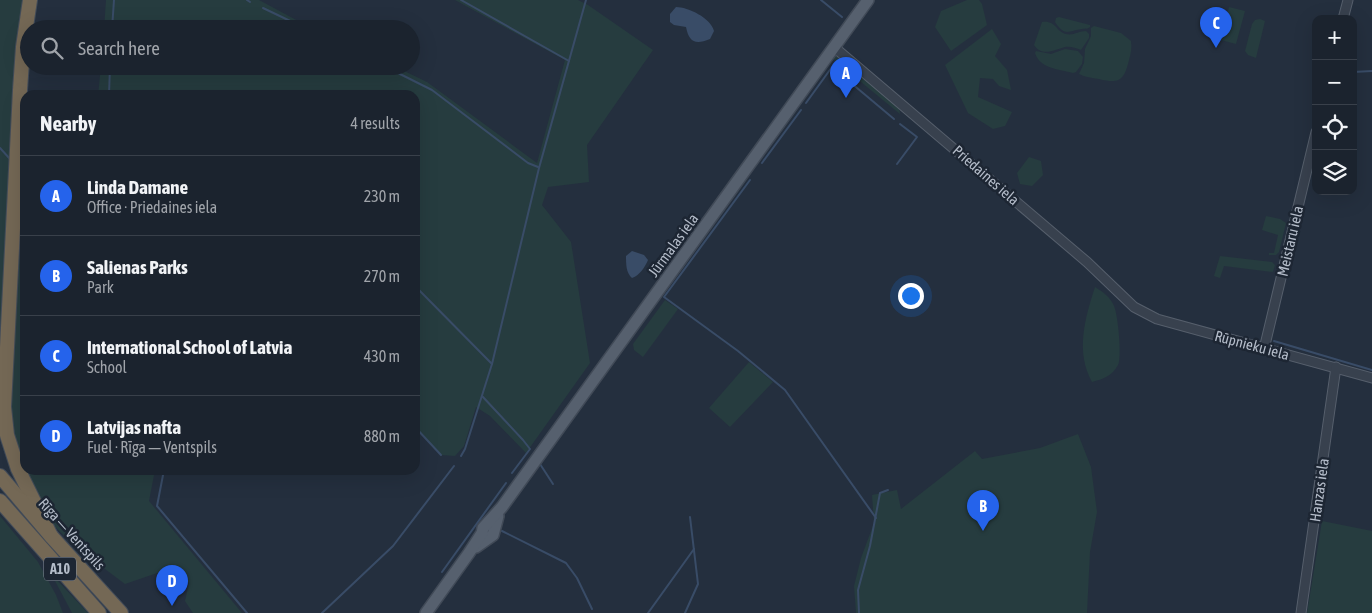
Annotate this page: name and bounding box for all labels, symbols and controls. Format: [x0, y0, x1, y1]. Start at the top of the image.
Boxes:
pin: C [1200, 7, 1232, 48]
map controls [1312, 15, 1357, 195]
button: + [1312, 15, 1357, 60]
search box [20, 20, 420, 75]
icon: search [38, 34, 66, 62]
text: Search here [78, 37, 160, 59]
pin: A [830, 57, 862, 98]
button: − [1312, 60, 1357, 105]
button: locate [1312, 105, 1357, 150]
text: Nearby [40, 111, 96, 135]
text: 4 results [350, 114, 400, 132]
street label: Priedaines iela [949, 142, 1023, 208]
button: layers [1312, 150, 1357, 195]
text: Linda Damane [87, 176, 188, 198]
text: A [52, 187, 60, 205]
text: 230 m [364, 187, 400, 205]
text: Office · Priedaines iela [87, 198, 217, 216]
street label: Meistaru iela [1274, 204, 1306, 278]
street label: Jūrmalas iela [644, 210, 702, 280]
text: Salienas Parks [87, 256, 188, 278]
text: B [52, 267, 60, 285]
text: 270 m [364, 267, 400, 285]
text: Park [87, 278, 114, 296]
your location [898, 283, 924, 309]
street label: Rūpnieku iela [1213, 327, 1291, 363]
text: International School of Latvia [87, 336, 292, 358]
text: C [52, 347, 60, 365]
text: 430 m [364, 347, 400, 365]
text: School [87, 358, 127, 376]
text: Latvijas nafta [87, 416, 181, 438]
text: D [52, 427, 60, 445]
text: 880 m [364, 427, 400, 445]
text: Fuel · Rīga — Ventspils [87, 438, 217, 456]
street label: Hanzas iela [1306, 457, 1332, 523]
pin: B [967, 490, 999, 531]
street label: Rīga — Ventspils [35, 495, 109, 573]
road number: A10 [44, 558, 76, 580]
pin: D [156, 565, 188, 606]

